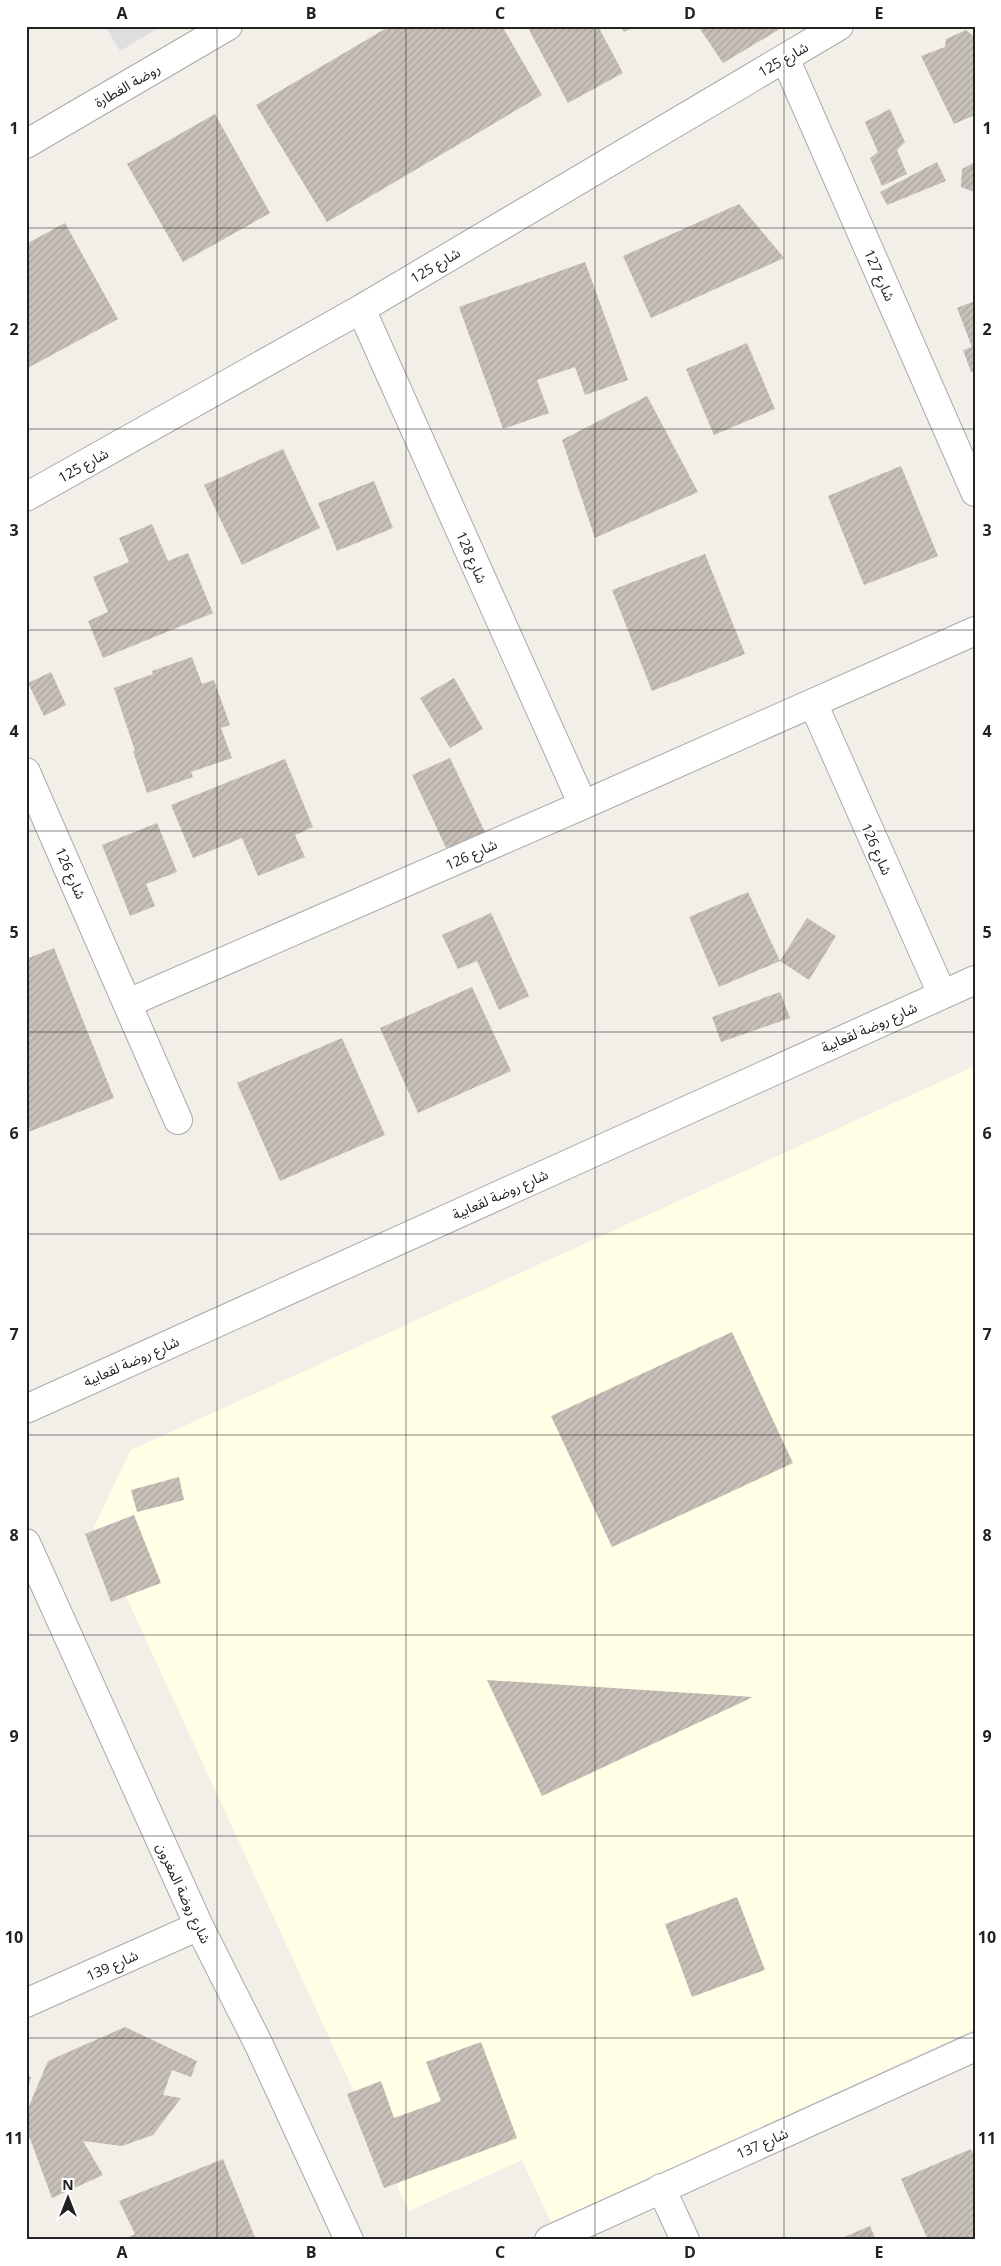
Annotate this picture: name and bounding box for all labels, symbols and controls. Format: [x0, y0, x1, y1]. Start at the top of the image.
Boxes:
text: A [116, 2, 128, 24]
text: B [306, 2, 316, 24]
text: C [495, 2, 505, 24]
text: D [684, 2, 696, 24]
text: E [875, 2, 884, 24]
street label: شارع 125 [754, 37, 813, 83]
street label: روضة الغطارة [91, 59, 163, 111]
text: 1 [9, 117, 19, 139]
text: 1 [982, 117, 992, 139]
street label: شارع 125 [407, 243, 464, 289]
street label: شارع 127 [858, 246, 900, 305]
text: 2 [9, 318, 19, 340]
text: 2 [982, 318, 992, 340]
street label: شارع 125 [54, 443, 113, 488]
text: 3 [9, 519, 19, 541]
text: 3 [982, 519, 992, 541]
street label: شارع 128 [450, 528, 492, 587]
text: 4 [9, 720, 19, 742]
text: 4 [982, 720, 992, 742]
street label: شارع 126 [855, 820, 897, 879]
street label: شارع 126 [442, 834, 501, 876]
street label: شارع 126 [49, 844, 91, 903]
text: 5 [9, 921, 19, 943]
text: 5 [982, 921, 992, 943]
street label: شارع روضة لقعابية [818, 997, 921, 1058]
text: 6 [9, 1122, 19, 1144]
text: 6 [982, 1122, 992, 1144]
street label: شارع روضة لقعابية [449, 1164, 552, 1225]
text: 7 [9, 1323, 19, 1345]
text: 7 [982, 1323, 992, 1345]
street label: شارع روضة لقعابية [80, 1331, 183, 1392]
text: 8 [9, 1524, 19, 1546]
text: 8 [982, 1524, 992, 1546]
text: 9 [9, 1725, 19, 1747]
text: 9 [982, 1725, 992, 1747]
street label: شارع روضة المغرون [151, 1840, 216, 1947]
text: 10 [5, 1926, 23, 1948]
text: 10 [978, 1926, 996, 1948]
street label: شارع 139 [83, 1945, 142, 1987]
street label: شارع 137 [733, 2123, 792, 2165]
text: 11 [5, 2127, 23, 2149]
text: 11 [978, 2127, 996, 2149]
north arrow [42, 2174, 92, 2224]
text: N [62, 2175, 74, 2194]
text: A [116, 2241, 128, 2263]
text: B [306, 2241, 316, 2263]
text: C [495, 2241, 505, 2263]
text: D [684, 2241, 696, 2263]
text: E [875, 2241, 884, 2263]

